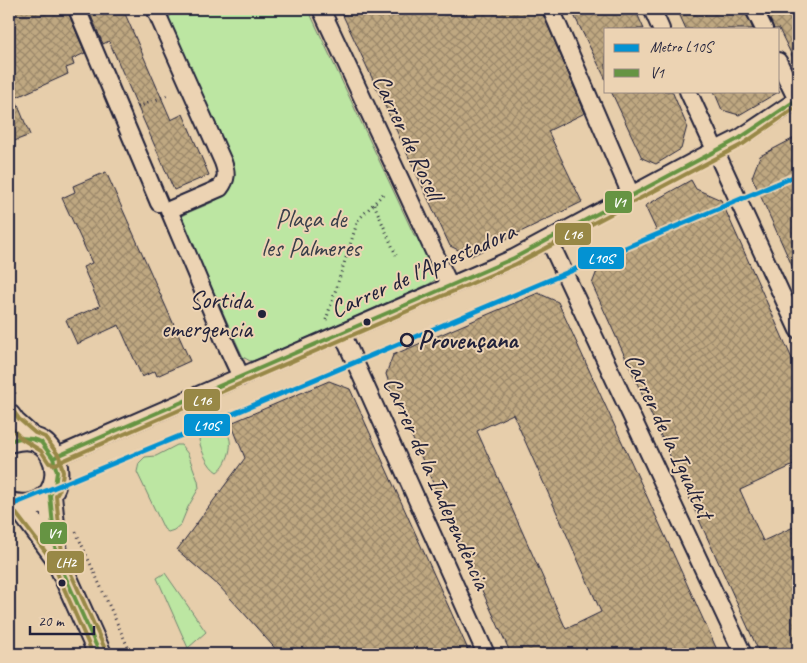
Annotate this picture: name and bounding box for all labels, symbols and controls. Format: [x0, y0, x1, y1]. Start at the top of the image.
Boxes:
legend [604, 28, 780, 92]
text: Metro L10S [650, 38, 715, 57]
text: V1 [650, 64, 665, 83]
street label: Carrer de Rosell [365, 69, 453, 209]
line badge: V1 [604, 190, 633, 214]
text: V1 [612, 194, 627, 211]
park label: Plaça de les Palmeres [261, 203, 363, 264]
street label: Carrer de l'Aprestadora [325, 214, 523, 325]
line badge: L16 [554, 222, 592, 246]
text: L16 [564, 226, 584, 243]
line badge: L10S [577, 246, 625, 270]
text: L10S [588, 250, 617, 267]
place label: Sortida emergencia [161, 284, 255, 345]
marker: Sortida emergencia [256, 308, 268, 320]
unlabelled marker [362, 317, 372, 327]
place label: Provençana [418, 324, 519, 356]
marker: Provençana [400, 333, 414, 347]
street label: Carrer de la Igualtat [617, 348, 723, 527]
street label: Carrer de la Independència [376, 372, 499, 596]
line badge: L16 [183, 388, 221, 412]
text: L16 [193, 392, 213, 409]
line badge: L10S [183, 413, 231, 437]
text: L10S [194, 417, 223, 434]
line badge: V1 [39, 521, 68, 545]
text: V1 [47, 525, 62, 542]
line badge: LH2 [46, 550, 85, 574]
text: LH2 [56, 554, 78, 571]
unlabelled marker [57, 578, 67, 588]
scale bar [30, 603, 94, 635]
text: 20 m [38, 612, 65, 631]

